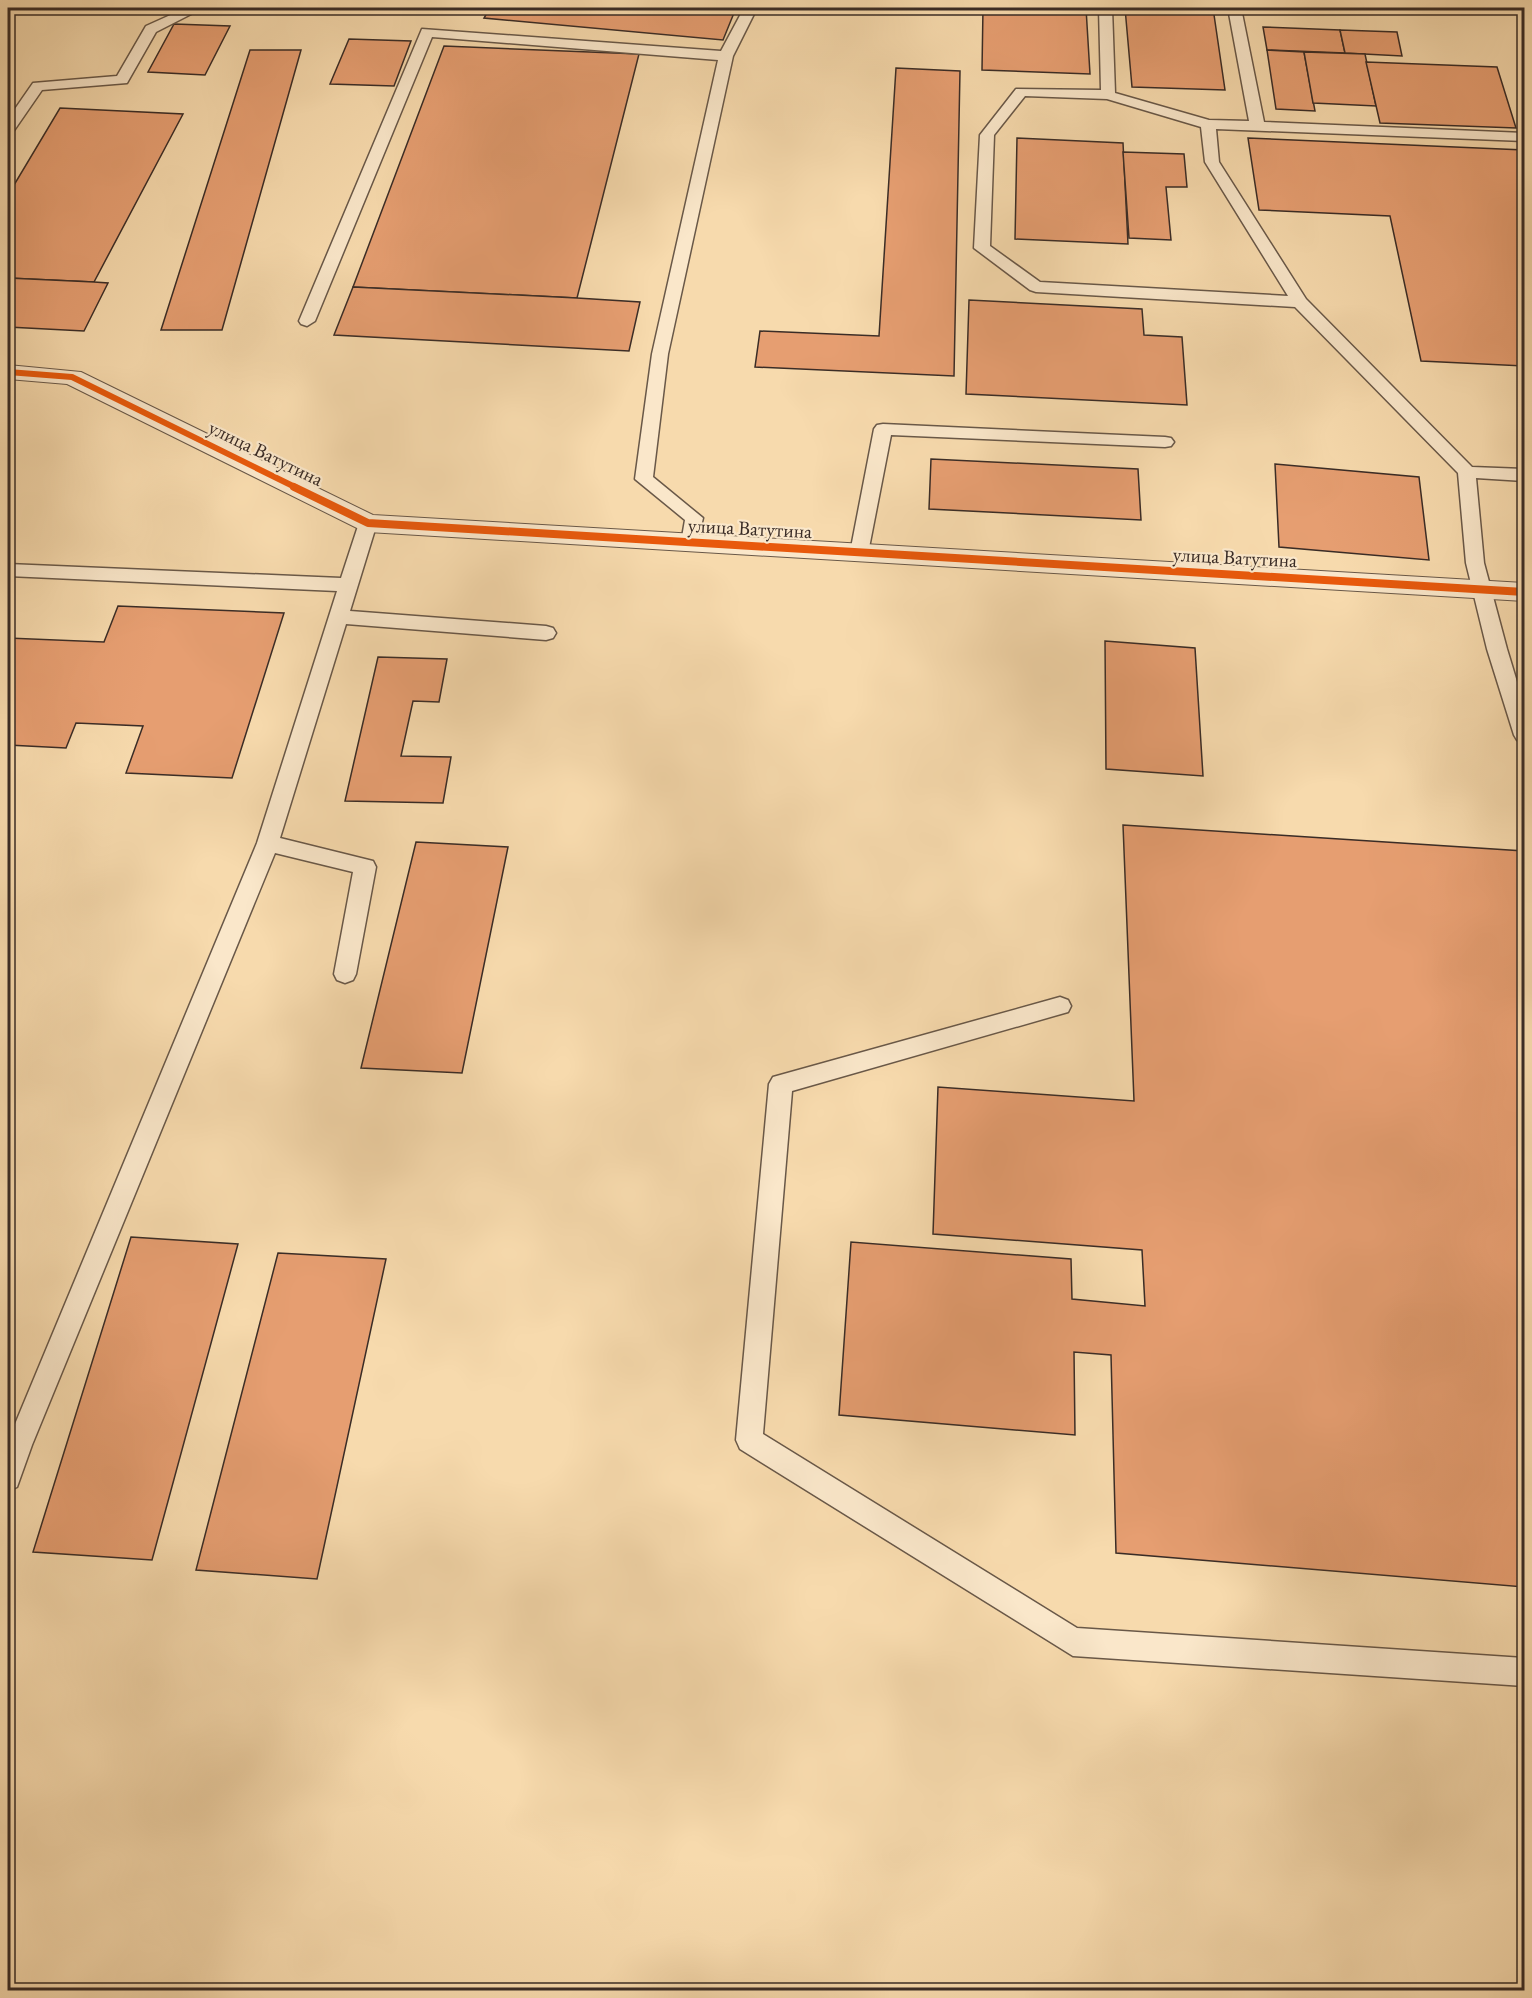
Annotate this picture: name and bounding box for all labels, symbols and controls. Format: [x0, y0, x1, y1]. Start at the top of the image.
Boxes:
street label: улица Ватутина [204, 414, 328, 492]
street label: улица Ватутина [687, 512, 813, 544]
street label: улица Ватутина [1172, 541, 1298, 573]

